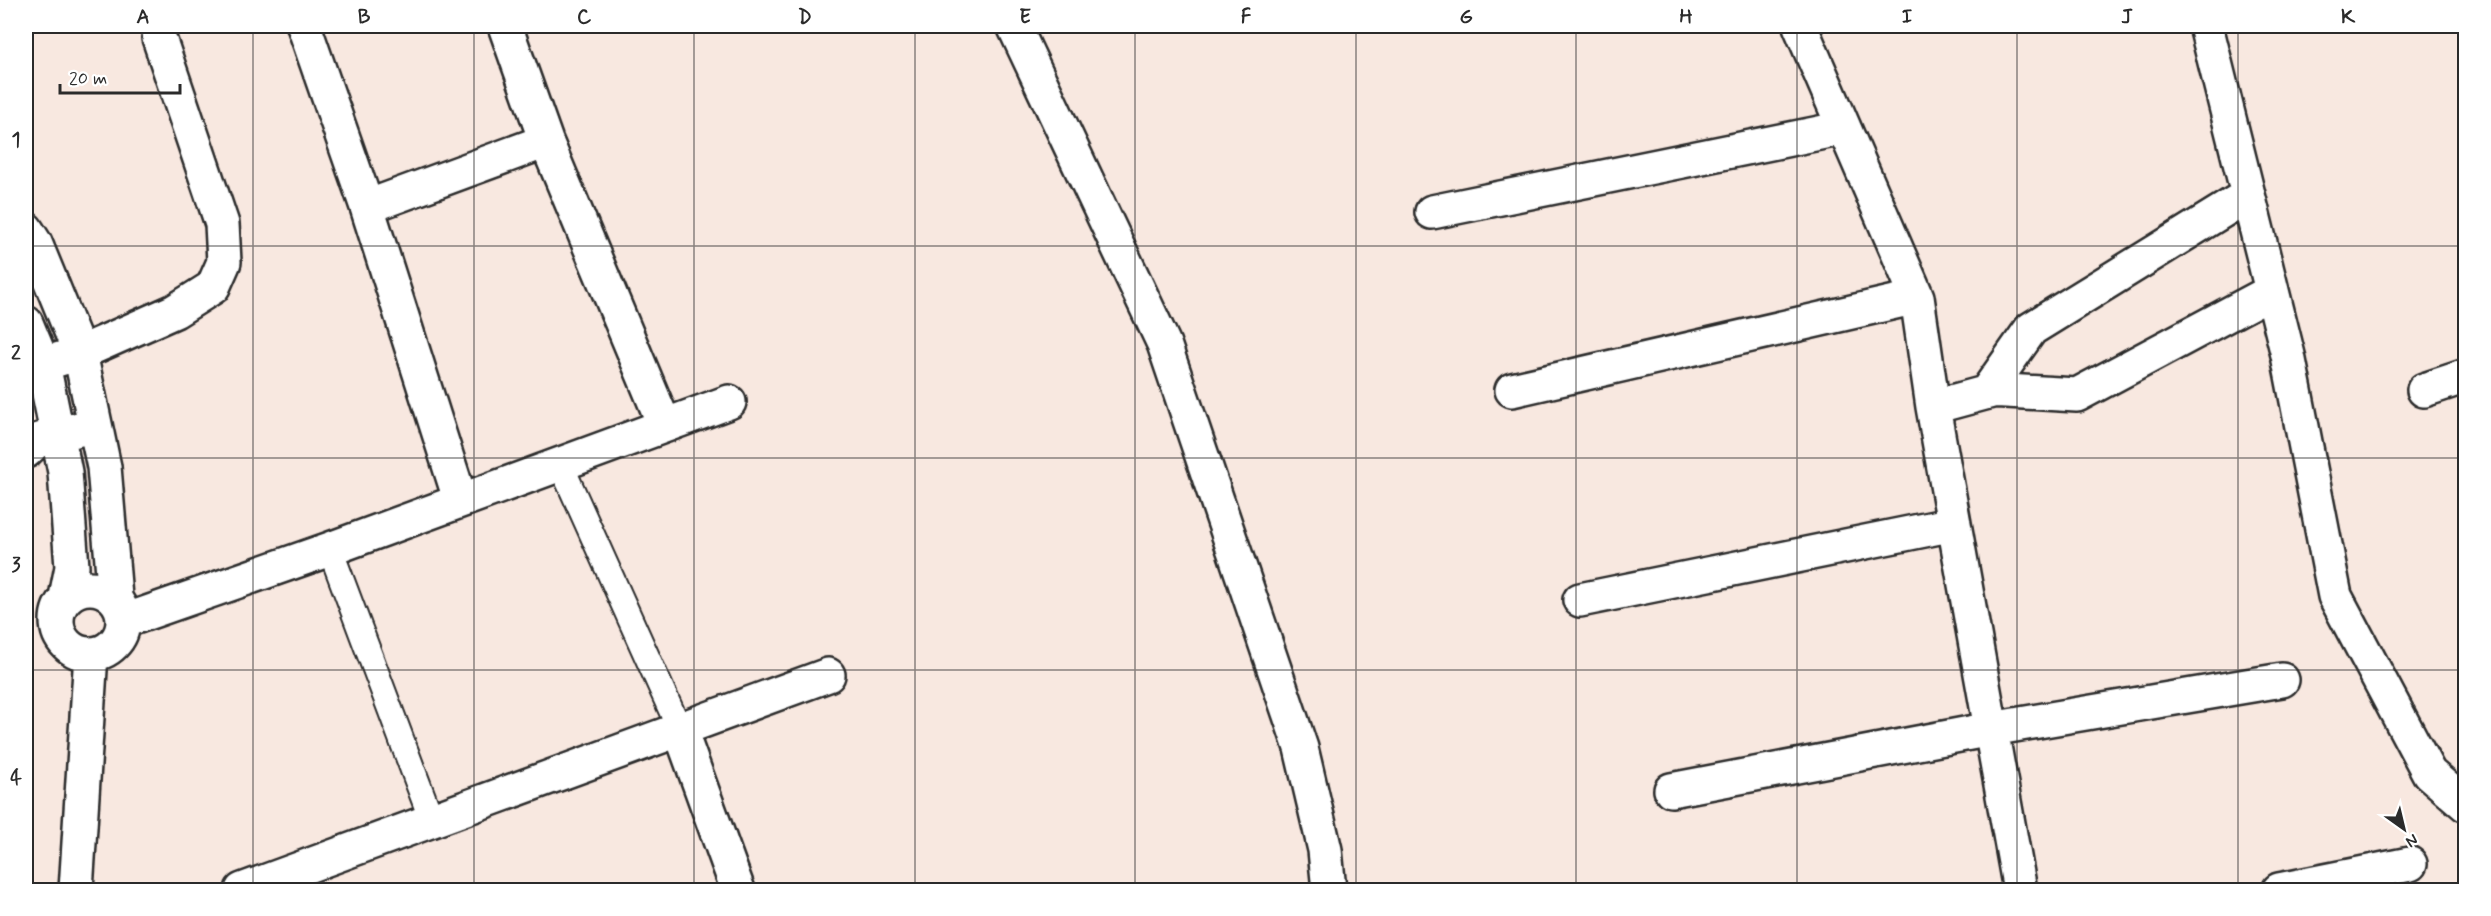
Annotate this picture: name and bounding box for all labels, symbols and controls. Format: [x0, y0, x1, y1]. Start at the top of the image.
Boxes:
text: A [136, 4, 150, 31]
text: B [358, 4, 371, 31]
text: C [577, 4, 592, 31]
text: D [798, 4, 812, 31]
text: E [1019, 4, 1031, 31]
text: F [1241, 4, 1252, 31]
text: G [1459, 4, 1473, 31]
text: H [1679, 4, 1693, 31]
text: I [1902, 4, 1912, 31]
text: J [2121, 4, 2133, 31]
text: K [2341, 4, 2356, 31]
scale bar [60, 57, 180, 95]
text: 20 m [69, 67, 107, 91]
text: 1 [12, 127, 20, 154]
text: 2 [11, 340, 21, 367]
text: 3 [11, 552, 21, 579]
text: 4 [10, 765, 22, 792]
north arrow [2374, 799, 2434, 859]
text: N [2401, 829, 2422, 852]

